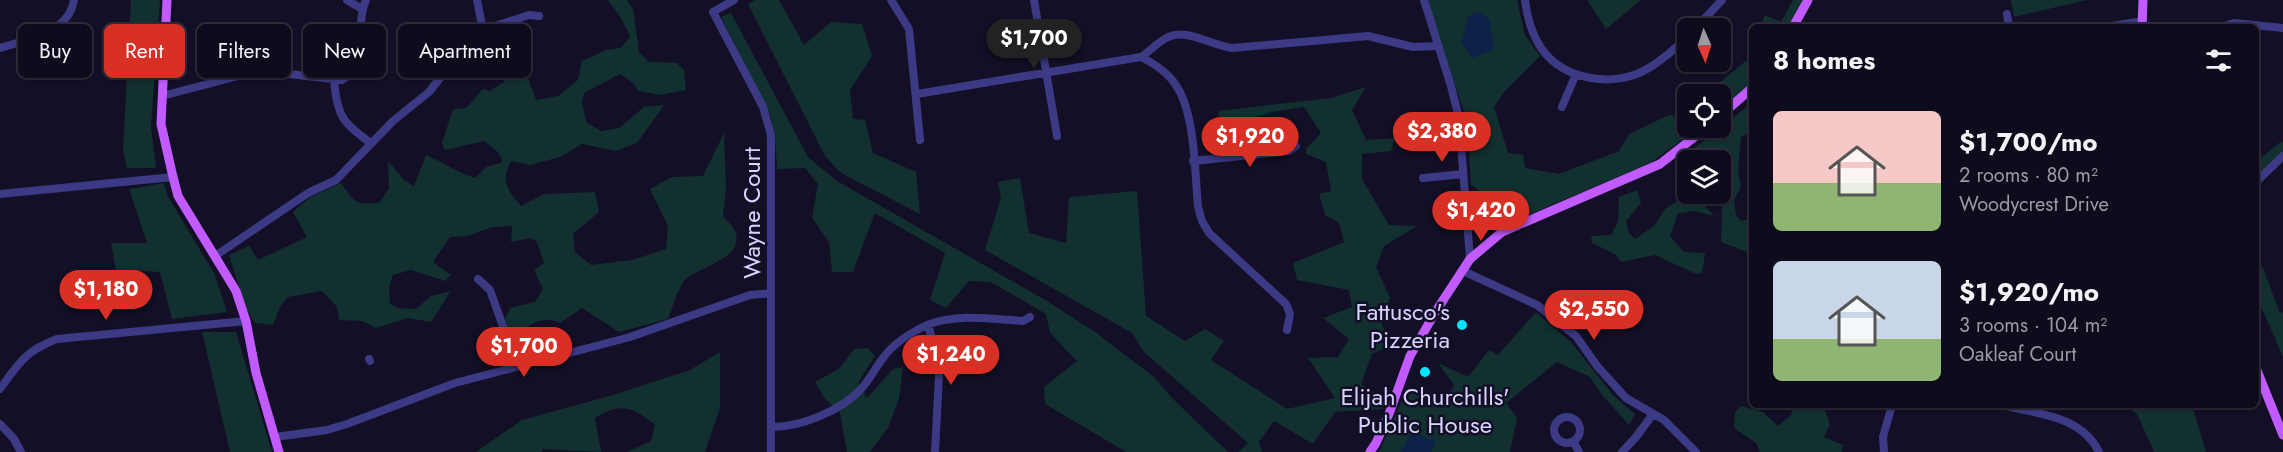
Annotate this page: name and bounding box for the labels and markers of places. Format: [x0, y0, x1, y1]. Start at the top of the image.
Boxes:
pin: $1,700 [985, 19, 1083, 70]
pin: $2,380 [1393, 112, 1491, 163]
pin: $1,920 [1201, 117, 1299, 168]
pin: $1,420 [1432, 191, 1530, 242]
pin: $1,180 [57, 270, 155, 321]
pin: $2,550 [1545, 290, 1643, 341]
place label: Fattusco's Pizzeria [1355, 294, 1450, 357]
marker: Fattusco's Pizzeria [1455, 318, 1469, 332]
pin: $1,700 [475, 327, 573, 378]
pin: $1,240 [902, 335, 1000, 386]
marker: Elijah Churchills' Public House [1418, 365, 1432, 379]
place label: Elijah Churchills' Public House [1341, 379, 1509, 442]

